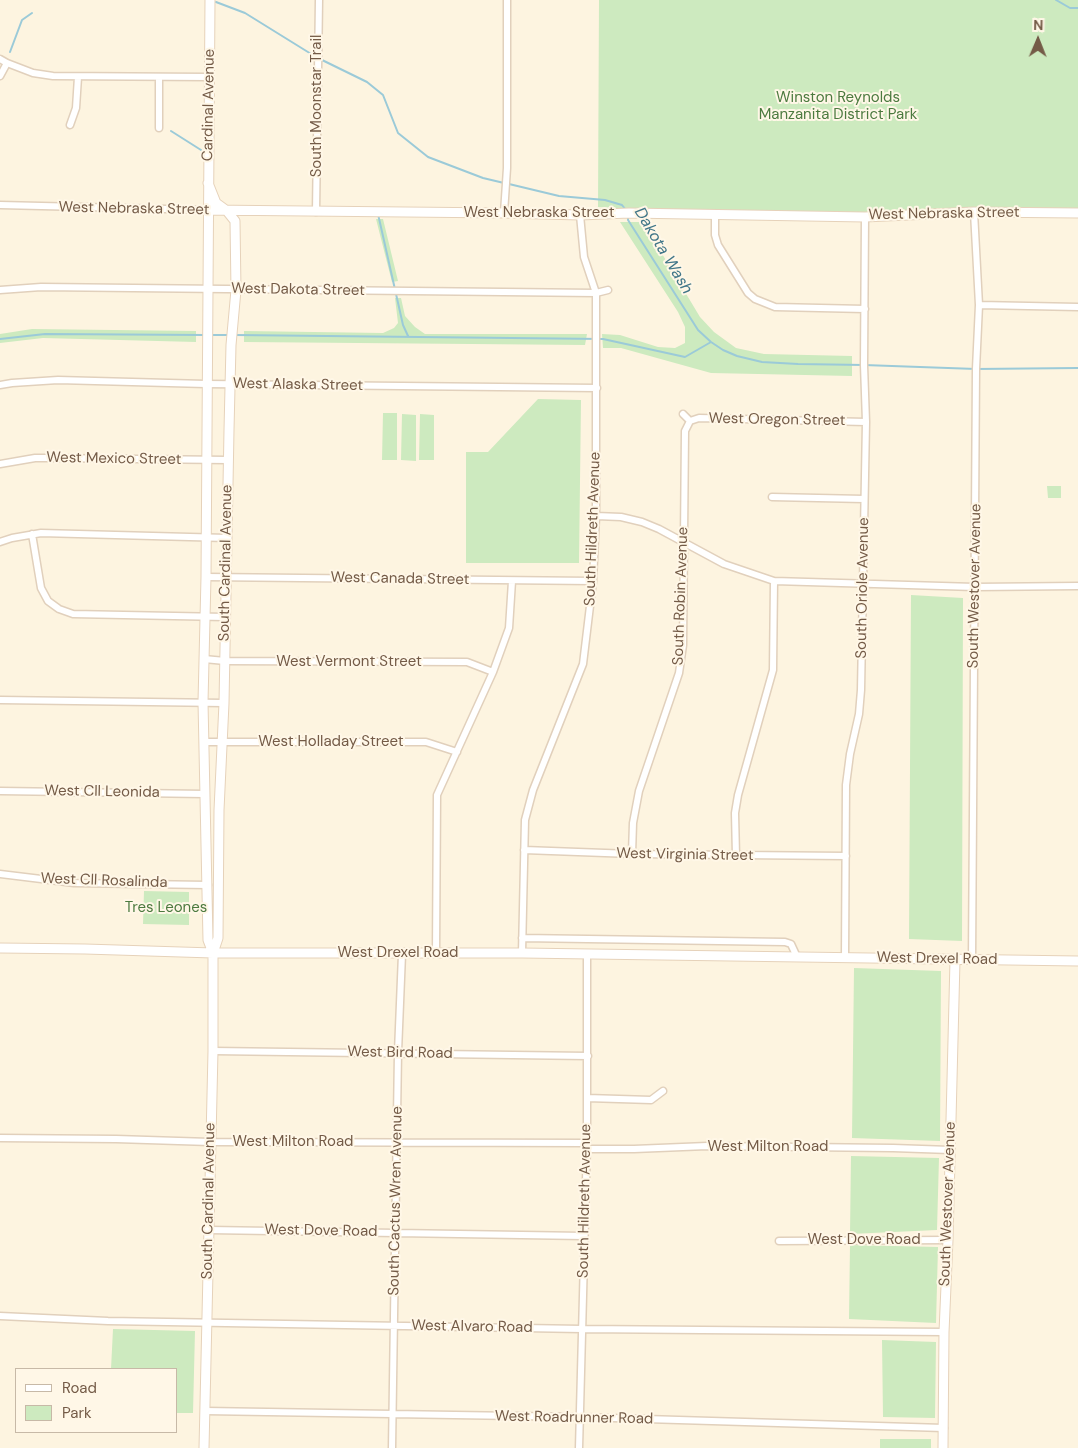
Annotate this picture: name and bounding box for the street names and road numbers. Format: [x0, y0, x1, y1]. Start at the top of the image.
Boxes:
street label: South Moonstar Trail [308, 35, 326, 177]
street label: Cardinal Avenue [199, 49, 219, 161]
street label: West Nebraska Street [58, 199, 210, 219]
street label: West Nebraska Street [463, 204, 615, 222]
street label: West Nebraska Street [868, 204, 1020, 224]
street label: West Dakota Street [231, 280, 365, 300]
street label: West Alaska Street [233, 375, 363, 395]
street label: West Oregon Street [708, 410, 846, 430]
street label: West Mexico Street [46, 449, 182, 469]
street label: South Hildreth Avenue [581, 452, 605, 606]
street label: South Cardinal Avenue [216, 484, 236, 642]
street label: South Westover Avenue [965, 503, 985, 669]
street label: South Oriole Avenue [853, 517, 873, 659]
street label: South Robin Avenue [670, 526, 692, 666]
street label: West Canada Street [330, 569, 470, 589]
street label: West Vermont Street [276, 653, 422, 671]
street label: West Holladay Street [258, 733, 404, 751]
street label: West Cll Leonida [44, 782, 160, 802]
street label: West Virginia Street [616, 845, 754, 865]
street label: West Cll Rosalinda [40, 870, 168, 892]
street label: West Drexel Road [337, 944, 459, 962]
street label: West Drexel Road [876, 949, 998, 969]
street label: West Bird Road [347, 1043, 453, 1063]
street label: South Cactus Wren Avenue [385, 1106, 407, 1296]
street label: South Westover Avenue [936, 1121, 960, 1287]
street label: South Cardinal Avenue [199, 1122, 219, 1280]
street label: South Hildreth Avenue [575, 1124, 595, 1278]
street label: West Milton Road [233, 1133, 353, 1151]
street label: West Milton Road [708, 1138, 828, 1156]
street label: West Dove Road [264, 1221, 378, 1241]
street label: West Dove Road [807, 1231, 921, 1249]
street label: West Alvaro Road [411, 1317, 533, 1337]
street label: West Roadrunner Road [495, 1408, 653, 1428]

